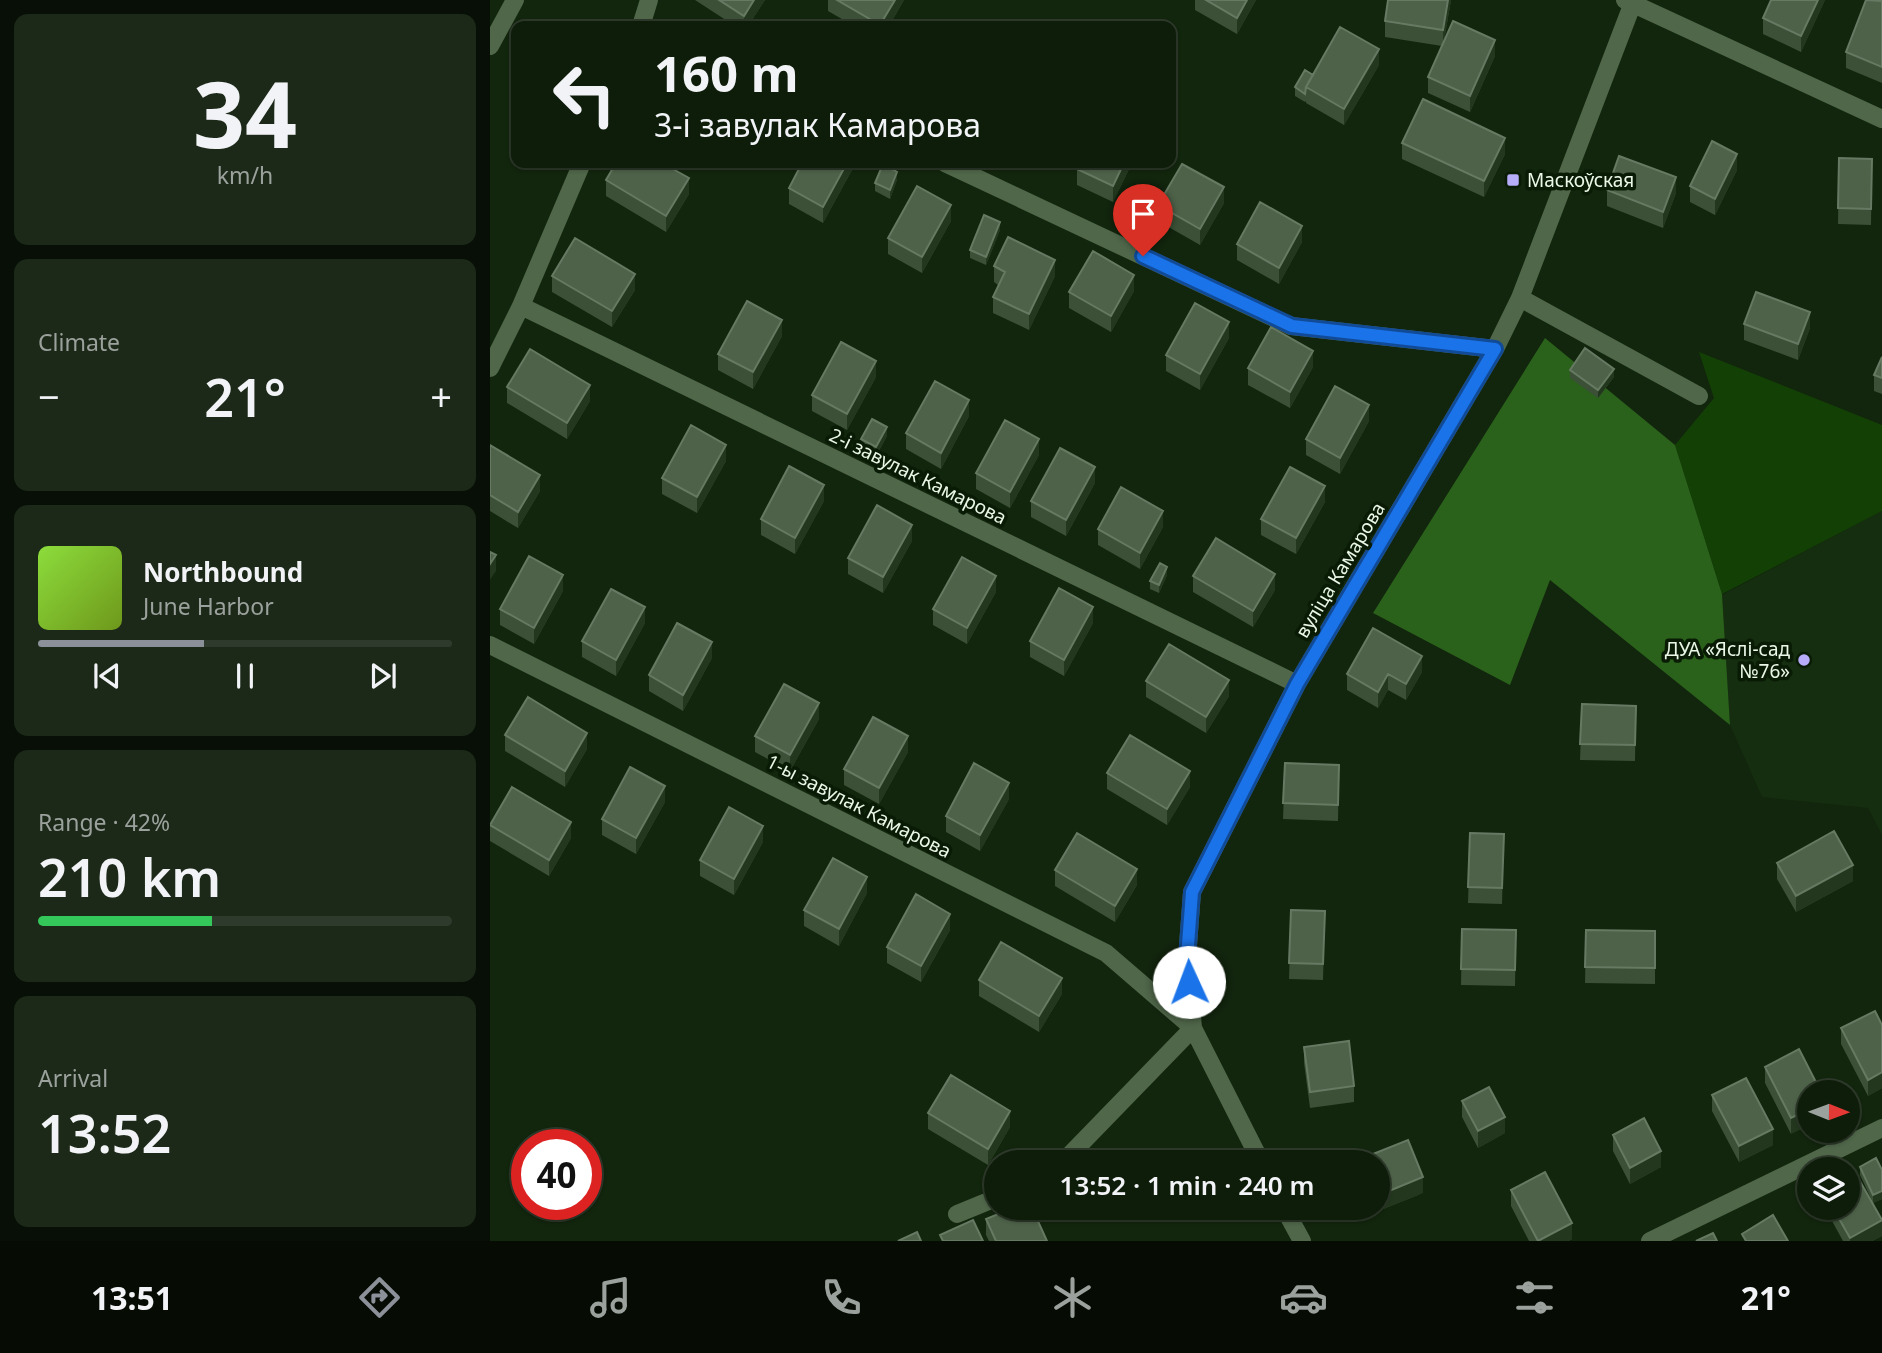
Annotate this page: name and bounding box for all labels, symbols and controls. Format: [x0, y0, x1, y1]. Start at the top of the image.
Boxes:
text: 160 m [654, 40, 799, 106]
icon: left [539, 49, 630, 140]
text: 34 [193, 51, 297, 175]
text: 3-і завулак Камарова [654, 103, 981, 146]
text: km/h [217, 159, 273, 191]
place label: Маскоўская [1527, 167, 1634, 193]
marker: Маскоўская [1505, 172, 1521, 188]
pin [1113, 184, 1173, 256]
icon: arrive [1124, 195, 1162, 233]
text: Climate [38, 326, 120, 358]
text: 21° [204, 361, 286, 432]
text: − [38, 370, 60, 422]
text: + [430, 370, 452, 422]
street label: 2-і завулак Камарова [825, 422, 1011, 530]
street label: вуліца Камарова [1289, 497, 1391, 643]
text: Northbound [143, 554, 303, 590]
text: June Harbor [143, 590, 274, 622]
place label: ДУА «Яслі-сад №76» [1665, 636, 1790, 684]
marker: ДУА «Яслі-сад №76» [1796, 652, 1812, 668]
icon: previous [88, 657, 126, 695]
icon: pause [226, 657, 264, 695]
icon: next [364, 657, 402, 695]
street label: 1-ы завулак Камарова [762, 748, 956, 864]
text: Range · 42% [38, 806, 170, 838]
text: 210 km [38, 841, 221, 912]
position arrow [1152, 945, 1226, 1019]
text: Arrival [38, 1062, 108, 1094]
north arrow [1797, 1080, 1860, 1143]
map controls [1797, 1080, 1860, 1220]
text: 13:52 [38, 1097, 171, 1168]
speed limit sign: 40 [511, 1129, 602, 1220]
button: layers [1797, 1157, 1860, 1220]
text: 13:52 · 1 min · 240 m [1060, 1167, 1314, 1203]
icon: directions [355, 1273, 404, 1322]
icon: music [586, 1273, 635, 1322]
icon: phone [817, 1273, 866, 1322]
icon: climate [1048, 1273, 1097, 1322]
icon: car [1279, 1273, 1328, 1322]
icon: filters [1510, 1273, 1559, 1322]
text: 13:51 [91, 1276, 173, 1319]
text: 21° [1741, 1276, 1791, 1319]

